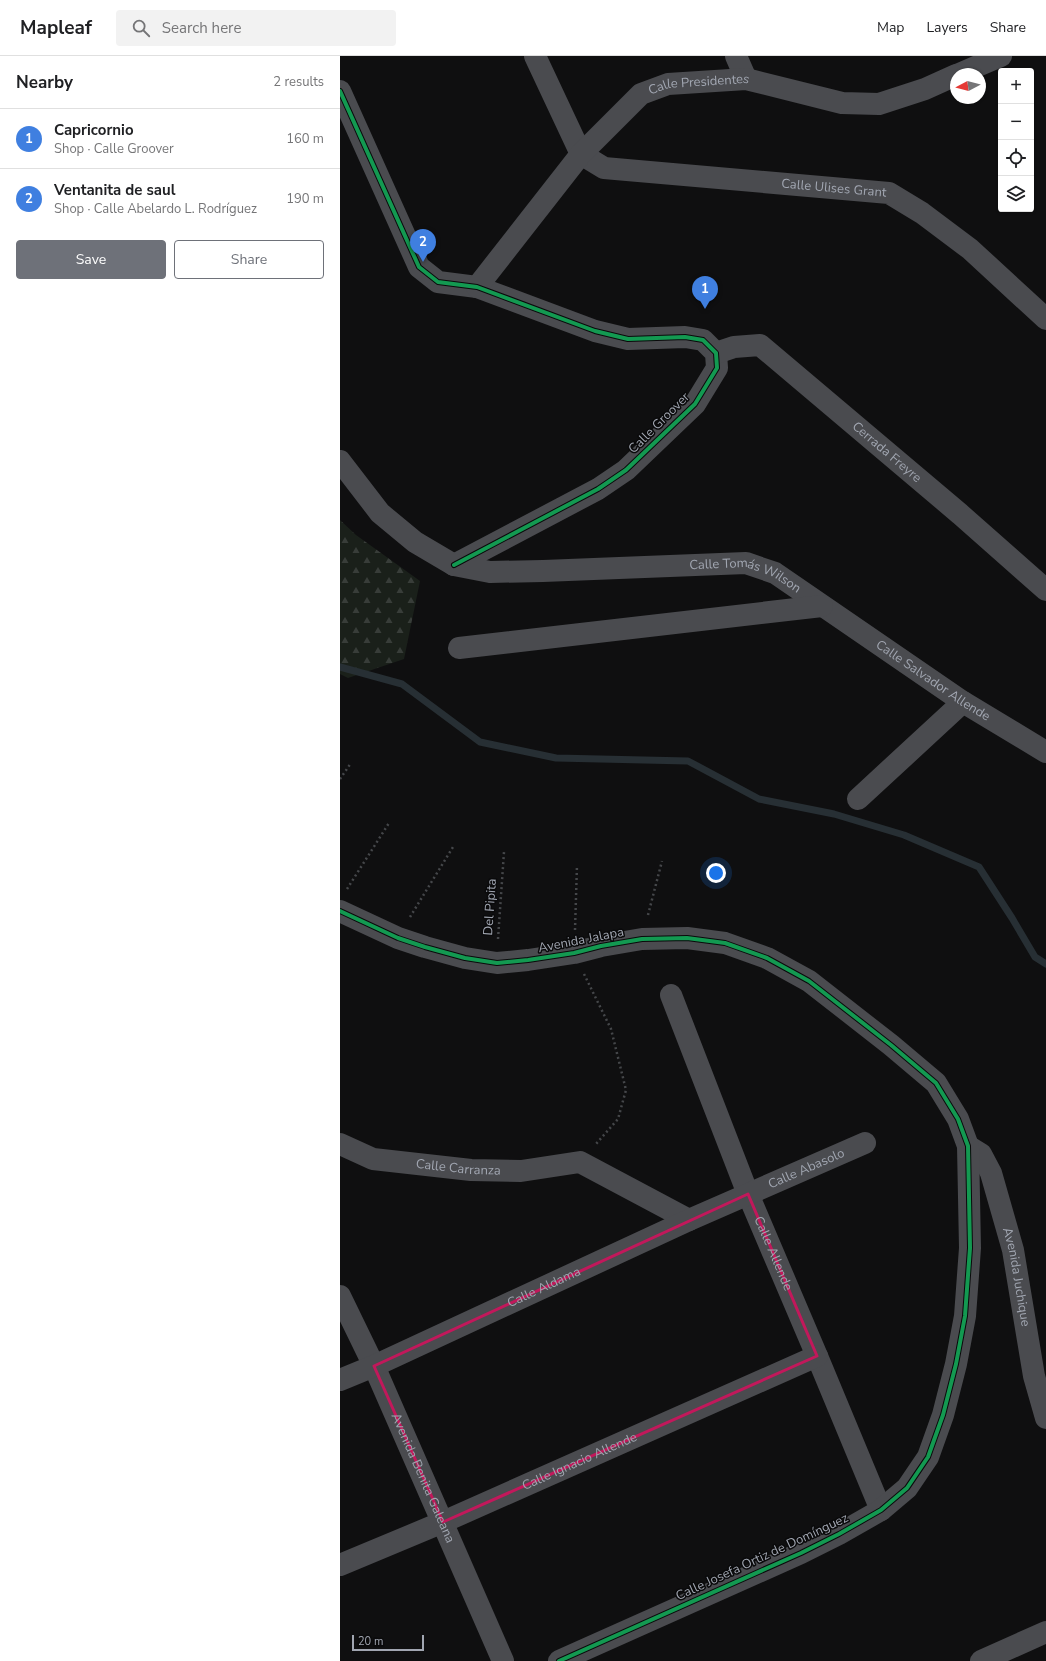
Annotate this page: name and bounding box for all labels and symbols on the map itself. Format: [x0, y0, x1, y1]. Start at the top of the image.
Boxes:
north arrow [950, 68, 986, 104]
street label: Calle Presidentes [646, 70, 751, 100]
street label: Calle Ulises Grant [781, 175, 888, 202]
pin: 2 [410, 229, 436, 262]
pin: 1 [692, 276, 718, 309]
street label: Calle Groover [624, 388, 694, 458]
street label: Cerrada Freyre [848, 418, 925, 487]
street label: Calle Tomás Wilson [689, 554, 805, 597]
street label: Calle Salvador Allende [872, 636, 994, 725]
your location [706, 863, 726, 883]
street label: Del Pipita [479, 878, 501, 936]
street label: Avenida Jalapa [536, 923, 626, 957]
street label: Calle Abasolo [765, 1144, 847, 1193]
street label: Calle Carranza [415, 1155, 501, 1180]
street label: Calle Allende [750, 1213, 797, 1294]
street label: Avenida Juchique [998, 1225, 1035, 1328]
street label: Calle Aldama [504, 1262, 584, 1312]
street label: Avenida Benita Galeana [387, 1410, 459, 1546]
street label: Calle Ignacio Allende [519, 1428, 640, 1495]
street label: Calle Josefa Ortiz de Domínguez [673, 1509, 851, 1605]
scale bar [352, 1633, 424, 1652]

